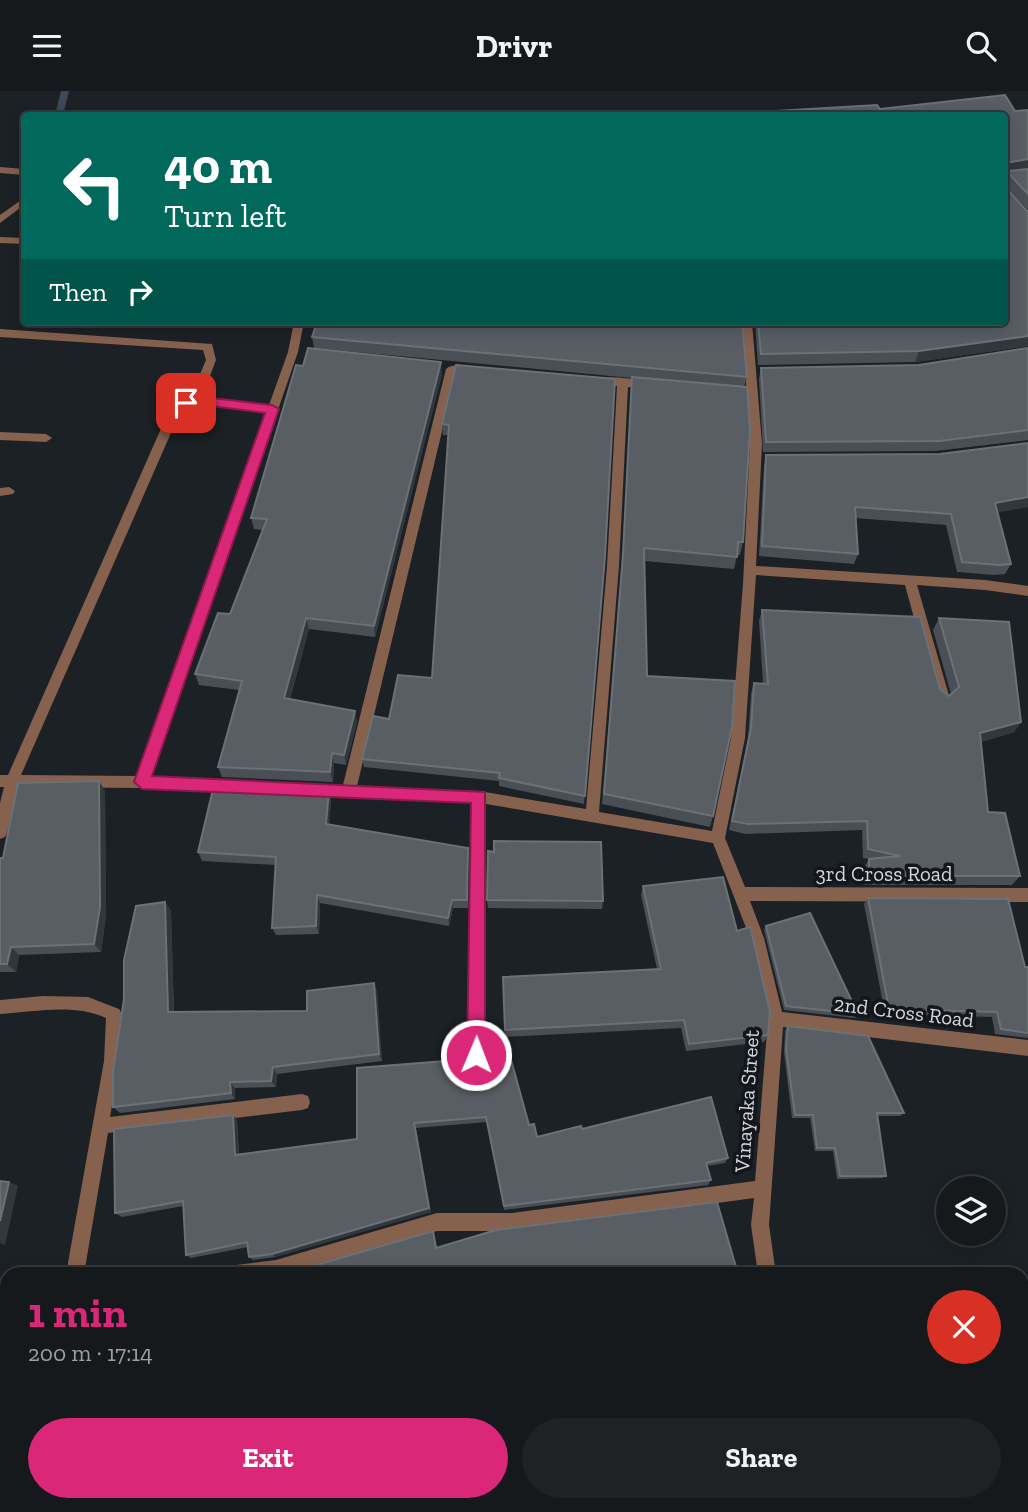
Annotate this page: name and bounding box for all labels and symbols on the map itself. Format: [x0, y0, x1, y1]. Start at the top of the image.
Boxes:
pin [156, 373, 216, 433]
street label: 3rd Cross Road [816, 861, 953, 886]
street label: 2nd Cross Road [833, 991, 976, 1033]
position arrow [439, 1018, 513, 1092]
street label: Vinayaka Street [729, 1029, 764, 1174]

